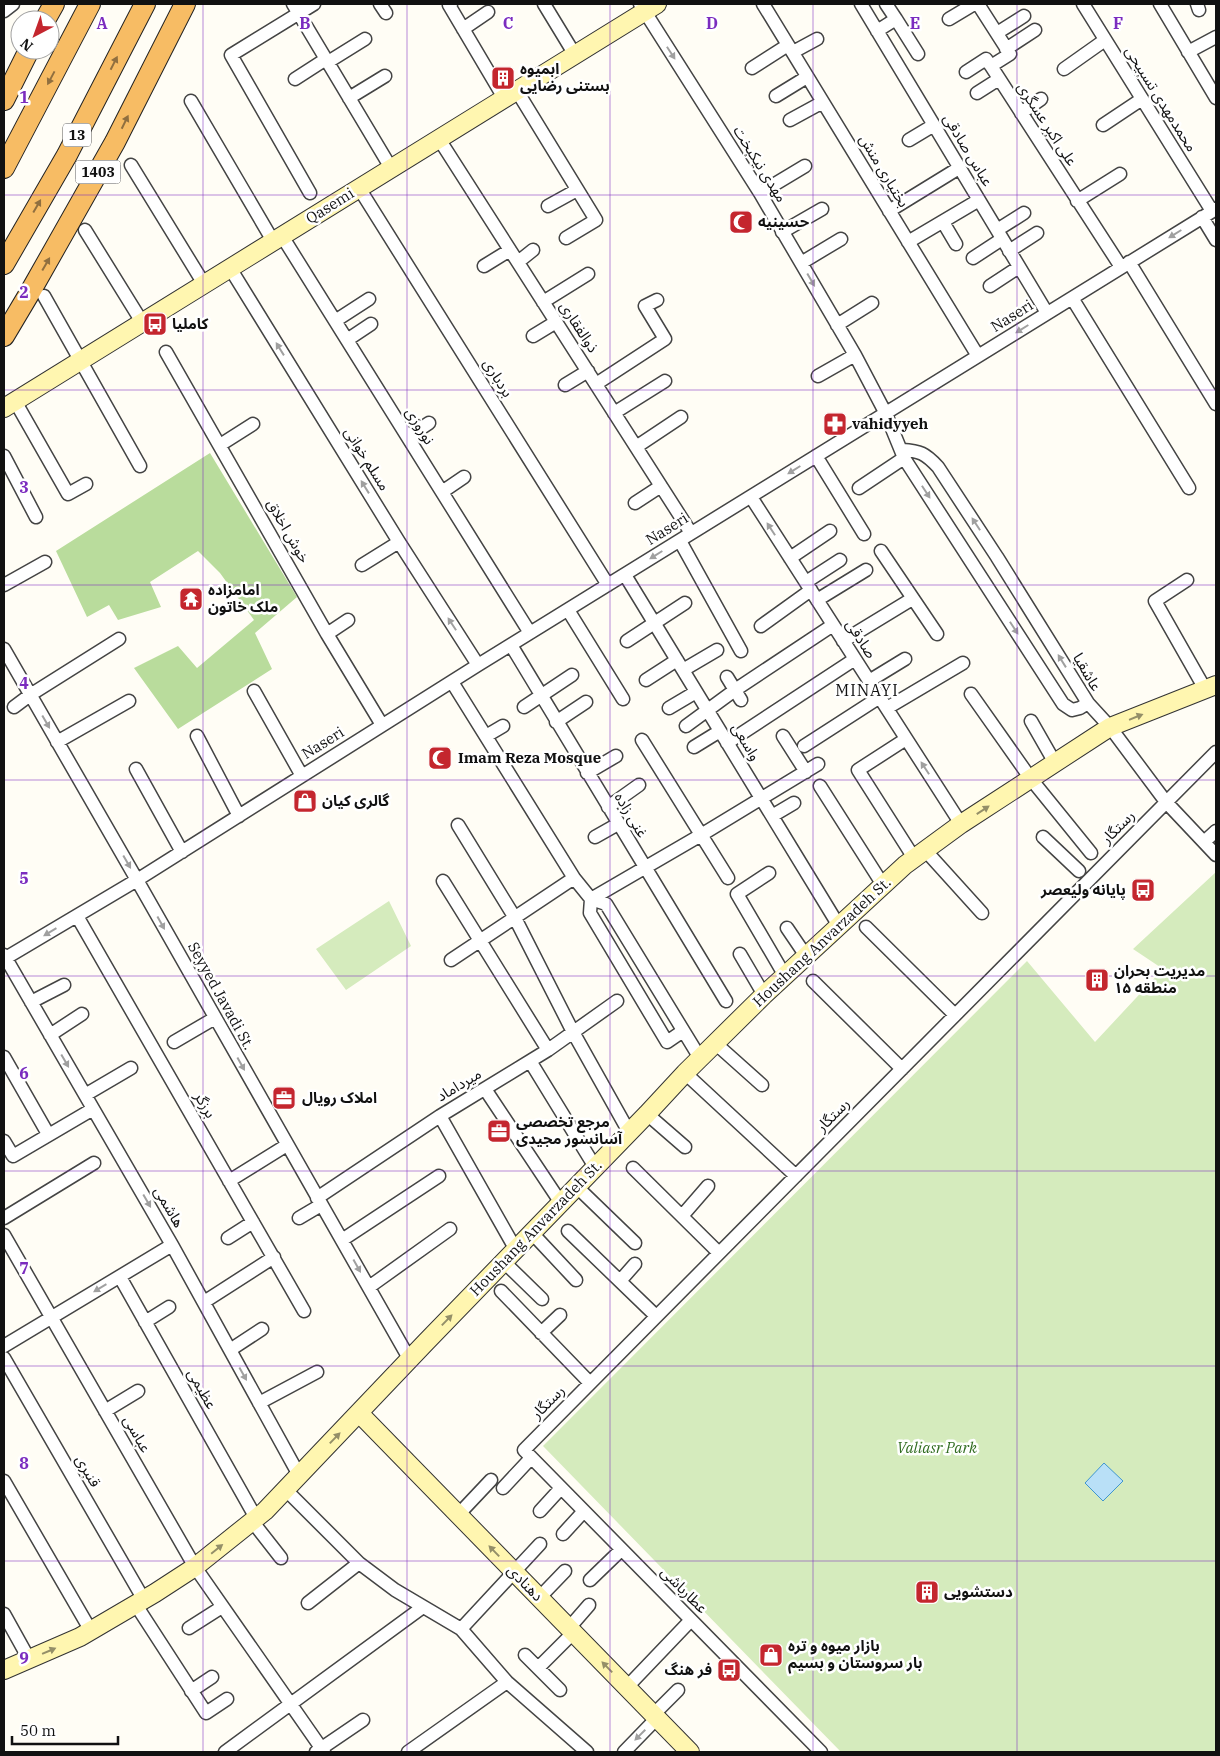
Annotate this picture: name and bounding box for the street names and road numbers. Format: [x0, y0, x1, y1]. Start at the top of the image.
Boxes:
street label: محمدمهدی تسبیحی [1121, 42, 1202, 155]
street label: علی اکبر عسگری [1013, 78, 1082, 170]
street label: عباس صادقی [939, 110, 998, 190]
street label: مهدی نیکبخت [729, 122, 791, 206]
road number: 13 [63, 124, 91, 146]
street label: بختیاری منش [855, 131, 914, 211]
road number: 1403 [76, 160, 120, 183]
street label: Qasemi [302, 183, 358, 228]
street label: Naseri [987, 295, 1037, 336]
street label: ذوالفقاری [556, 297, 603, 356]
street label: بردباری [479, 355, 518, 401]
street label: نوروزی [402, 404, 439, 448]
street label: مسلم خوانی [339, 423, 394, 495]
street label: خوش اخلاق [263, 495, 314, 566]
street label: Naseri [642, 508, 692, 549]
street label: صادقی [842, 616, 881, 662]
street label: عاشقیا [1069, 649, 1106, 695]
street label: واسعی [728, 719, 765, 764]
street label: Naseri [298, 722, 348, 763]
street label: غنی زاده [611, 789, 652, 841]
street label: رستگار [1096, 806, 1138, 848]
street label: Houshang Anvarzadeh St. [749, 873, 895, 1011]
street label: Seyyed Javadi St. [184, 939, 259, 1053]
street label: میرداماد [433, 1064, 485, 1105]
street label: برزگر [190, 1087, 220, 1121]
street label: رستگار [811, 1094, 853, 1136]
street label: Houshang Anvarzadeh St. [466, 1156, 606, 1300]
street label: هاشمی [150, 1183, 189, 1231]
street label: عظیمی [184, 1365, 222, 1413]
street label: رستگار [526, 1381, 568, 1423]
street label: عباسی [119, 1412, 156, 1456]
street label: قنبری [72, 1451, 105, 1491]
street label: دهنادی [503, 1560, 547, 1605]
street label: عطارباشی [657, 1562, 712, 1617]

